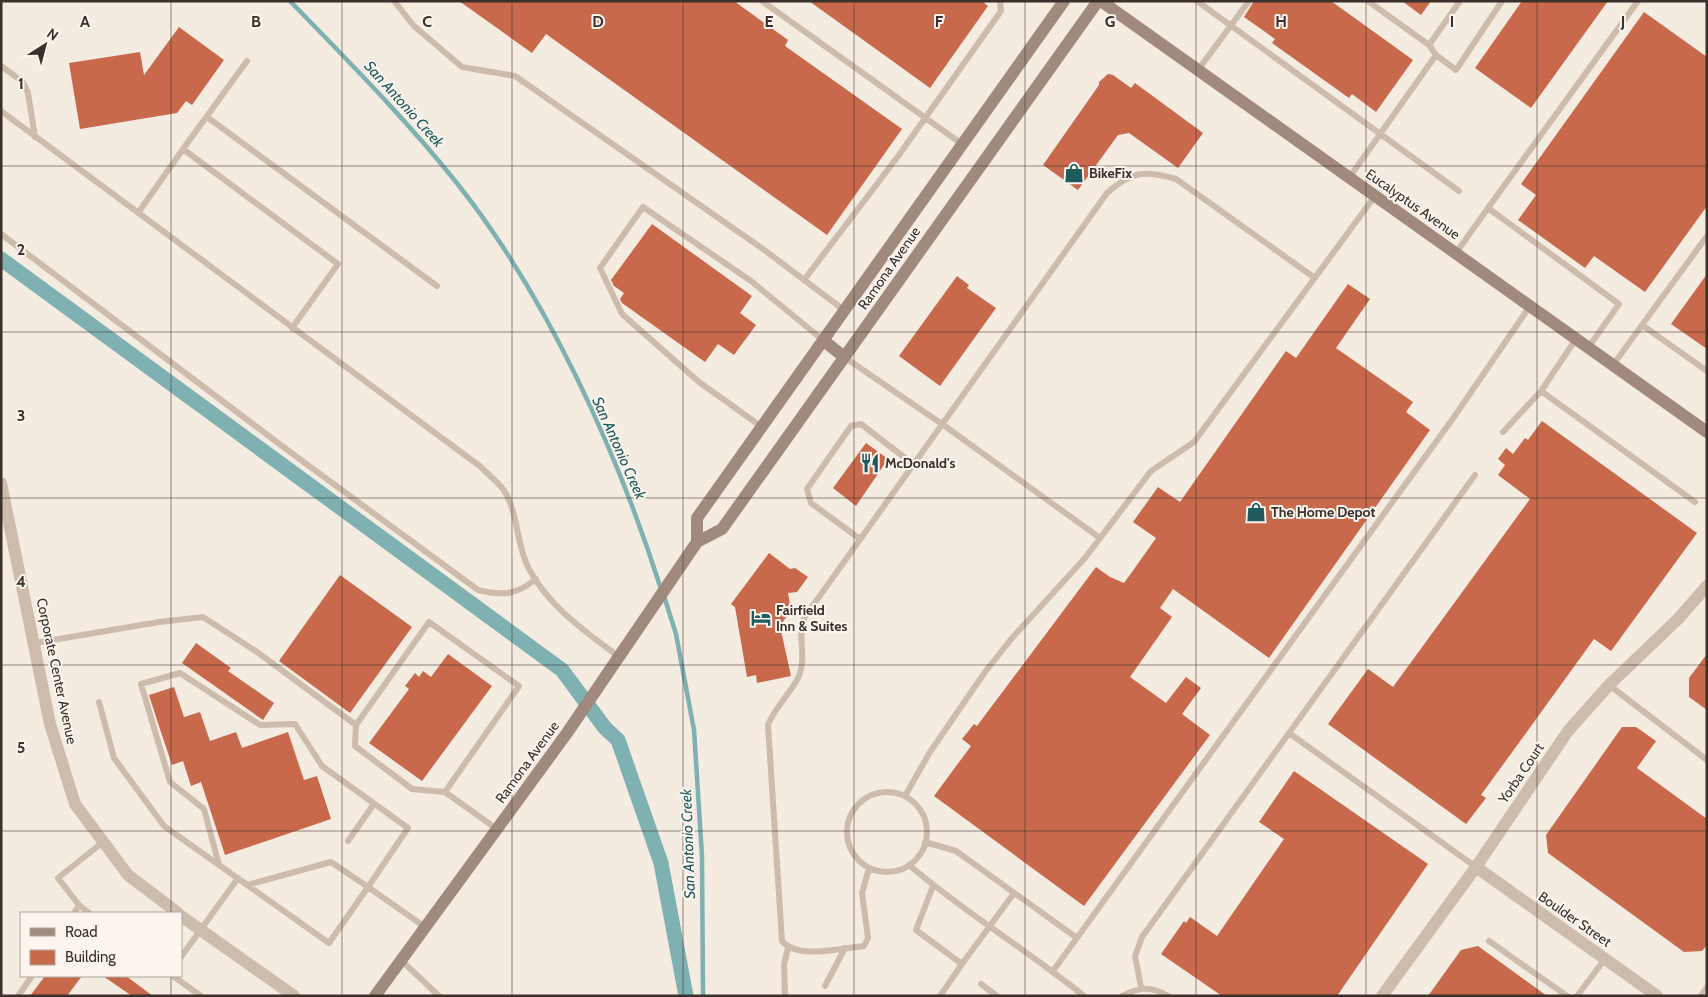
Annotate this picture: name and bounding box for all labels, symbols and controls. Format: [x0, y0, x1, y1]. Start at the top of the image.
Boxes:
text: A [80, 12, 90, 31]
text: B [251, 12, 261, 31]
text: C [422, 12, 432, 31]
text: D [592, 12, 604, 31]
text: E [764, 12, 774, 31]
text: F [935, 12, 944, 31]
text: G [1105, 12, 1115, 31]
text: H [1275, 12, 1287, 31]
text: I [1450, 12, 1454, 31]
text: J [1620, 12, 1625, 31]
north arrow [20, 20, 70, 70]
text: N [43, 24, 62, 45]
water label: San Antonio Creek [360, 57, 448, 151]
text: 1 [18, 74, 24, 93]
shop icon: BikeFix [1063, 162, 1085, 184]
place label: BikeFix [1089, 164, 1132, 182]
street label: Eucalyptus Avenue [1362, 165, 1464, 243]
street label: Ramona Avenue [854, 223, 924, 313]
text: 2 [17, 240, 25, 259]
water label: San Antonio Creek [588, 394, 650, 503]
text: 3 [17, 406, 25, 425]
restaurant icon: McDonald's [859, 452, 881, 474]
place label: McDonald's [885, 454, 955, 472]
shop icon: The Home Depot [1245, 501, 1267, 523]
place label: The Home Depot [1271, 503, 1375, 521]
text: 4 [16, 572, 26, 591]
street label: Corporate Center Avenue [33, 596, 81, 746]
place label: Fairfield Inn & Suites [776, 601, 848, 635]
hotel icon: Fairfield Inn & Suites [750, 607, 772, 629]
street label: Ramona Avenue [491, 717, 563, 807]
text: 5 [17, 738, 25, 757]
street label: Yorba Court [1494, 739, 1548, 808]
water label: San Antonio Creek [677, 788, 699, 899]
street label: Boulder Street [1535, 887, 1615, 951]
legend [20, 912, 182, 977]
text: Road [65, 923, 98, 941]
text: Building [65, 948, 116, 966]

